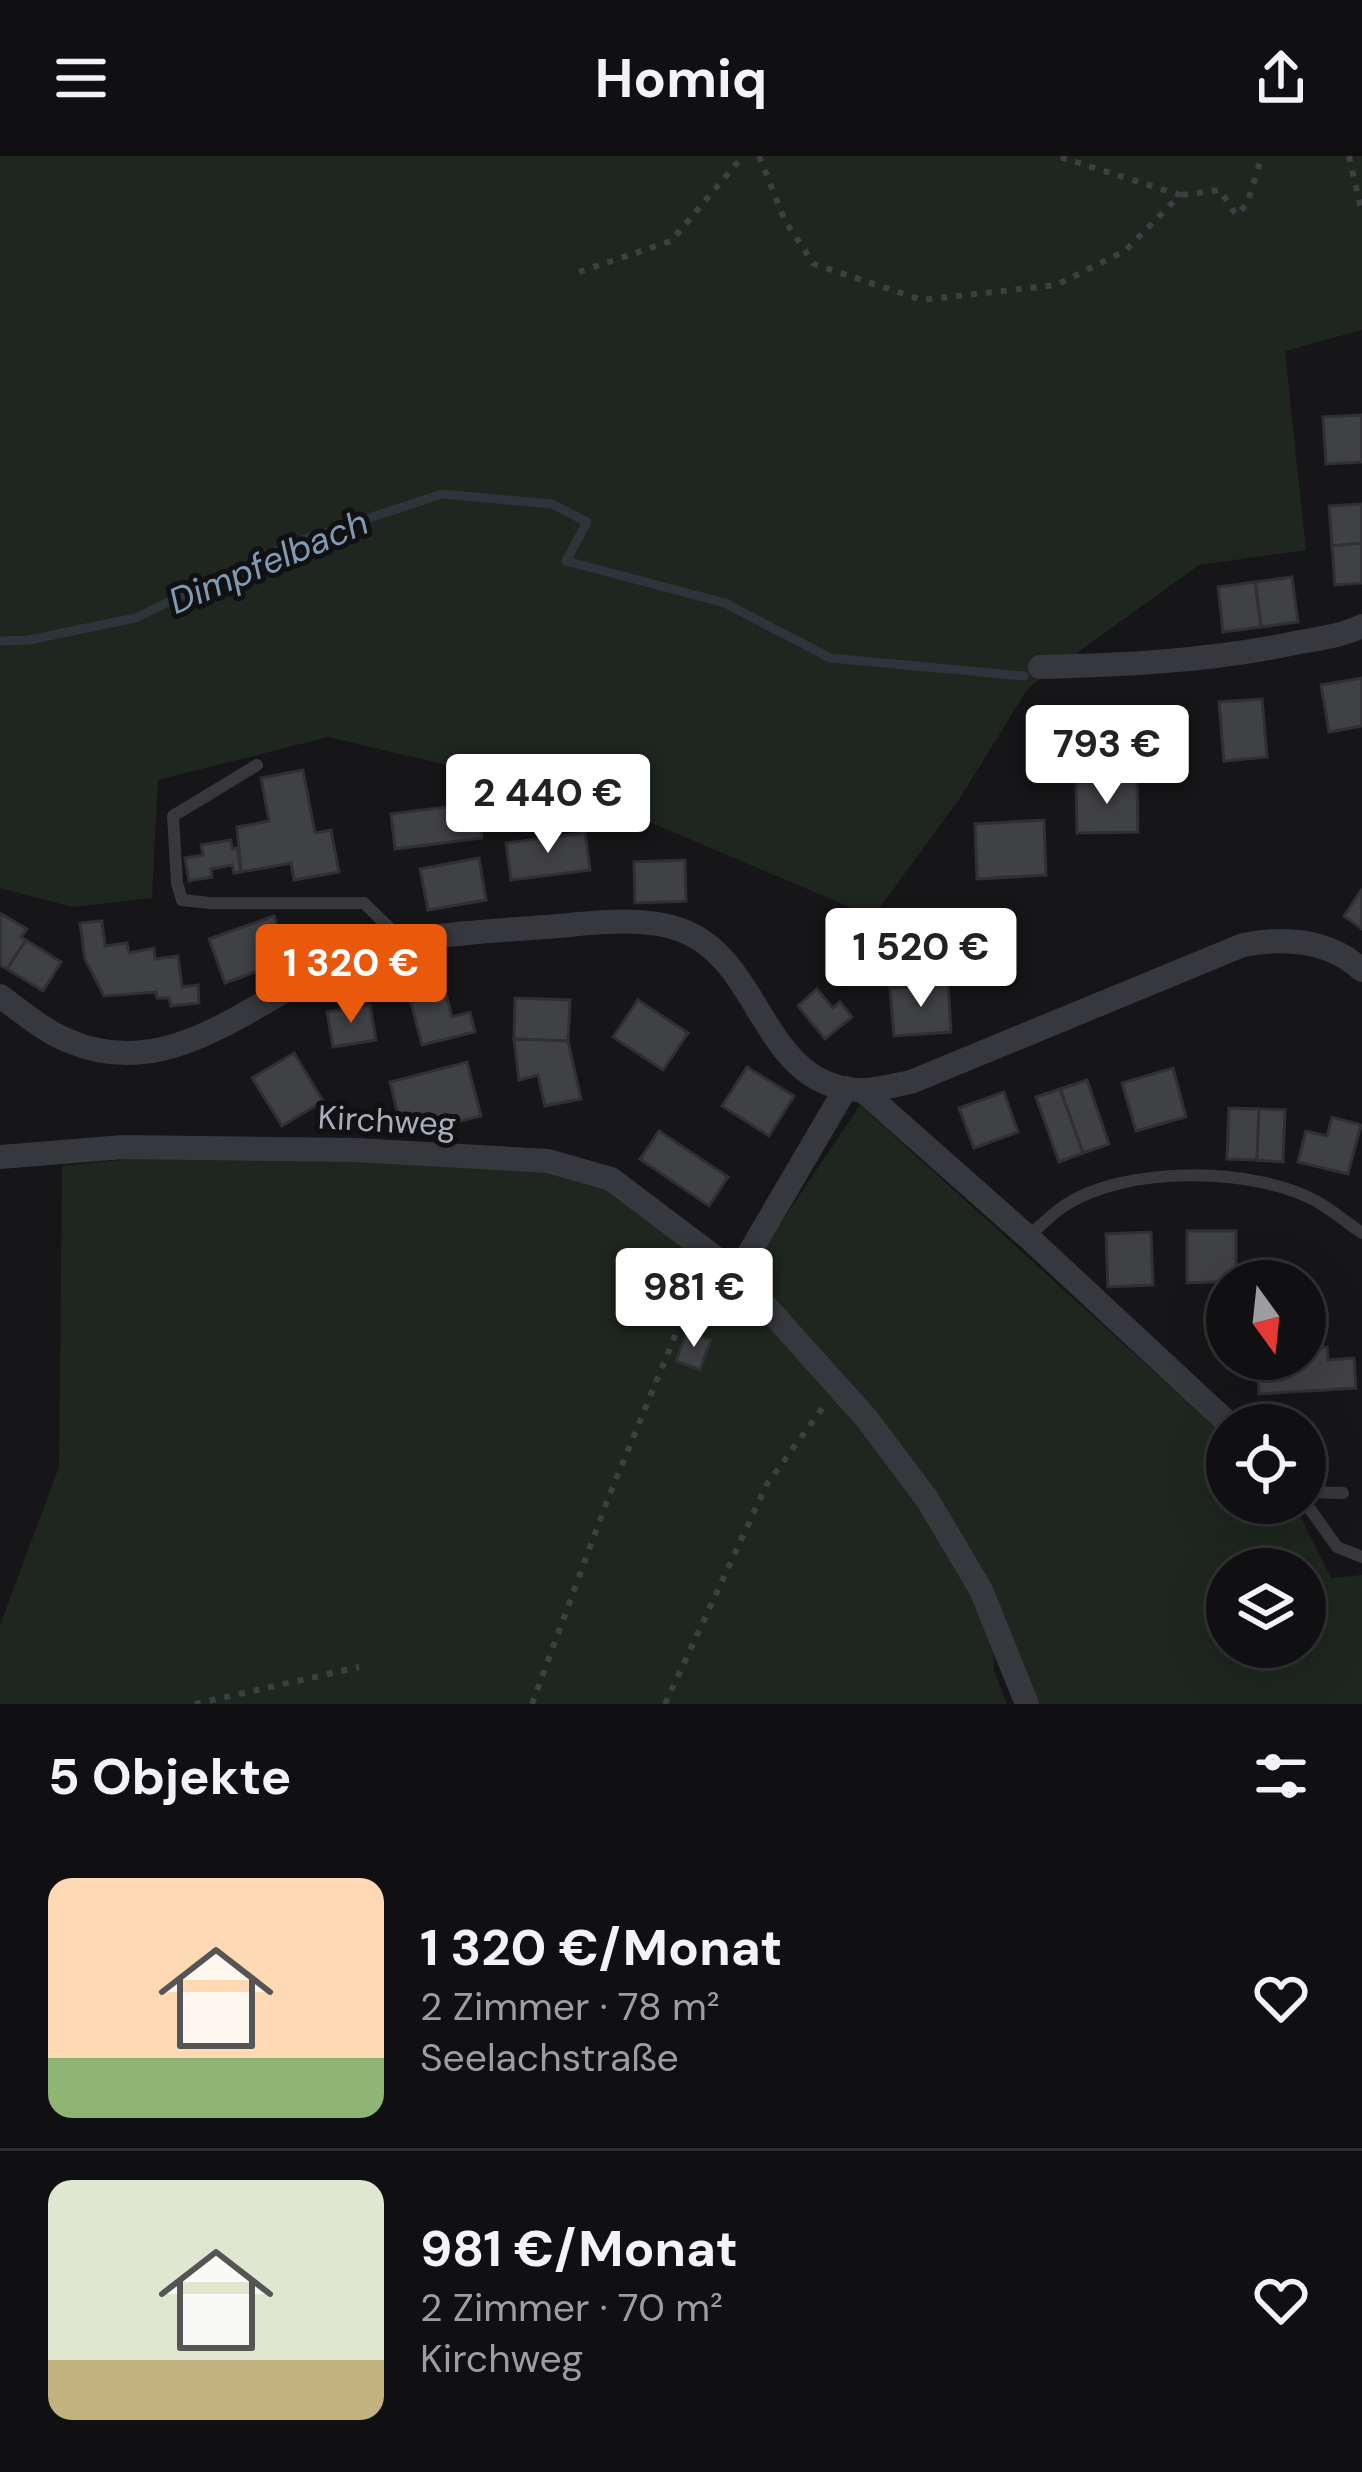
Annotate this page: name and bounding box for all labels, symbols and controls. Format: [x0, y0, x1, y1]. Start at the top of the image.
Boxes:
text: Homiq [595, 43, 767, 114]
icon: menu [48, 45, 114, 111]
icon: share [1248, 45, 1314, 111]
water label: Dimpfelbach [161, 498, 375, 625]
pin: 793 € [1023, 705, 1191, 807]
text: 793 € [1053, 718, 1161, 769]
pin: 2 440 € [437, 754, 659, 856]
text: 2 440 € [473, 767, 623, 818]
pin: 1 520 € [810, 908, 1032, 1010]
text: 1 520 € [852, 921, 990, 972]
pin: 1 320 € [240, 924, 462, 1026]
text: 1 320 € [283, 937, 419, 988]
street label: Kirchweg [317, 1095, 457, 1146]
pin: 981 € [610, 1248, 778, 1350]
north arrow [1206, 1260, 1326, 1380]
map controls [1206, 1260, 1326, 1668]
text: 981 € [643, 1261, 745, 1312]
button: locate [1206, 1404, 1326, 1524]
button: layers [1206, 1548, 1326, 1668]
text: 5 Objekte [48, 1743, 291, 1810]
icon: filters [1248, 1743, 1314, 1809]
text: 1 320 €/Monat [420, 1914, 782, 1981]
icon: home [144, 1926, 288, 2070]
icon: heart [1248, 1965, 1314, 2031]
text: 2 Zimmer · 78 m² [420, 1981, 720, 2032]
text: Seelachstraße [420, 2032, 679, 2083]
text: 981 €/Monat [420, 2215, 738, 2282]
icon: home [144, 2228, 288, 2372]
icon: heart [1248, 2267, 1314, 2333]
text: 2 Zimmer · 70 m² [420, 2282, 723, 2333]
text: Kirchweg [420, 2333, 583, 2384]

